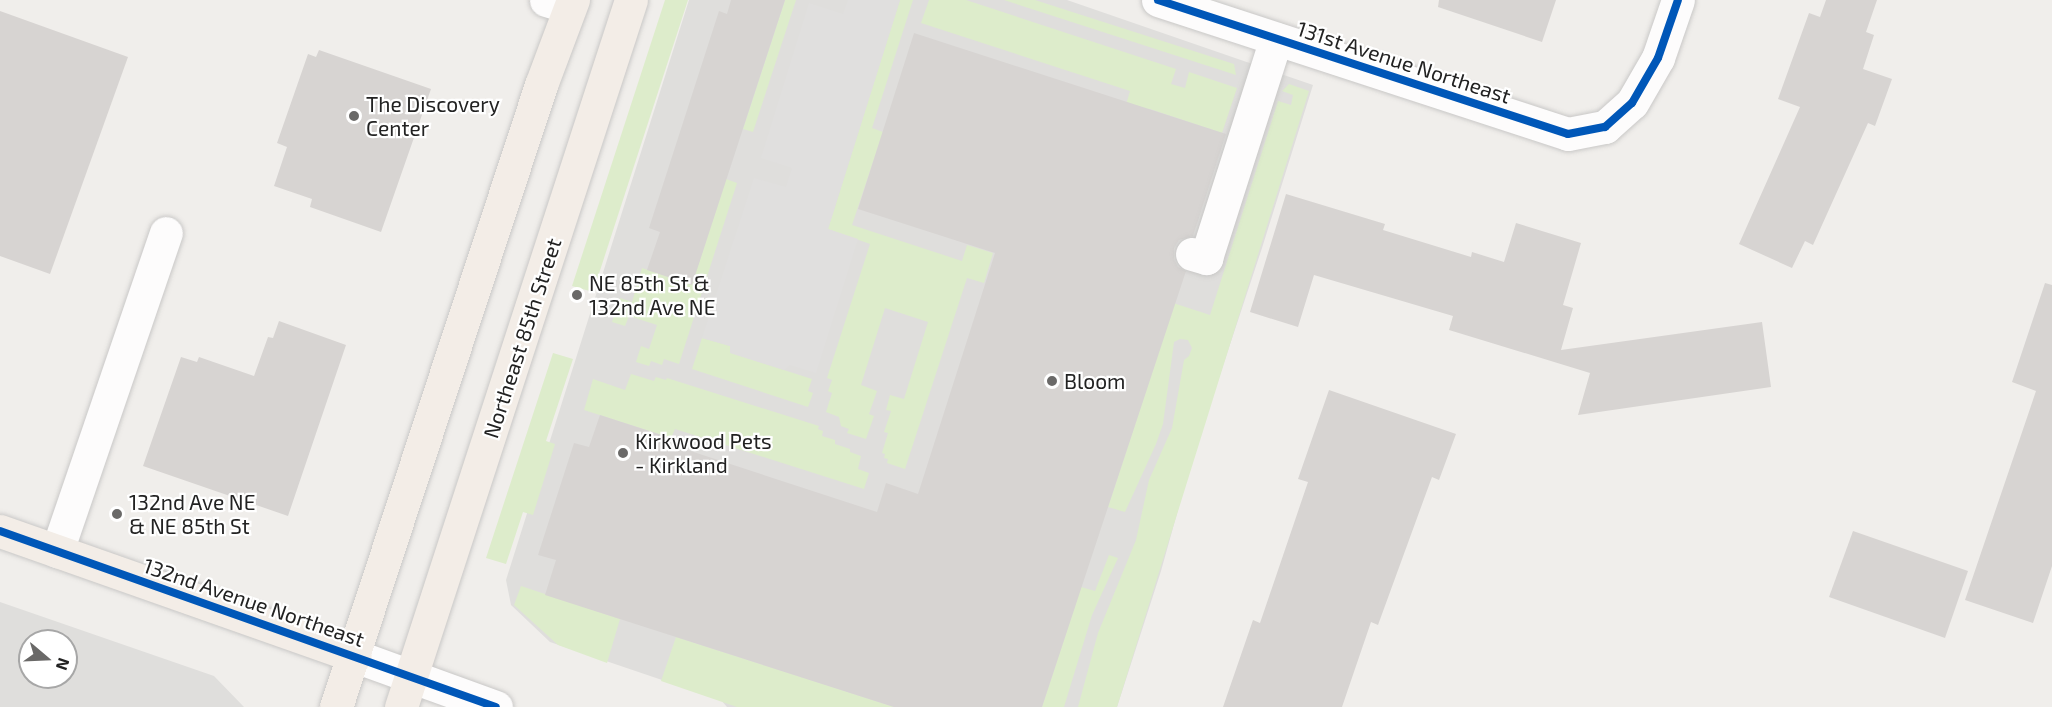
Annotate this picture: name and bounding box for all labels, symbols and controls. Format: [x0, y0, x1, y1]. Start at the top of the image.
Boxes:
street label: 131st Avenue Northeast [1294, 15, 1514, 109]
place label: The Discovery Center [366, 91, 500, 141]
marker: The Discovery Center [347, 109, 361, 123]
street label: Northeast 85th Street [478, 235, 566, 441]
place label: NE 85th St & 132nd Ave NE [589, 270, 716, 320]
marker: NE 85th St & 132nd Ave NE [570, 288, 584, 302]
place label: Bloom [1064, 368, 1126, 394]
marker: Bloom [1045, 374, 1059, 388]
place label: Kirkwood Pets - Kirkland [635, 428, 772, 478]
marker: Kirkwood Pets - Kirkland [616, 446, 630, 460]
place label: 132nd Ave NE & NE 85th St [129, 489, 256, 539]
marker: 132nd Ave NE & NE 85th St [110, 507, 124, 521]
street label: 132nd Avenue Northeast [140, 552, 368, 652]
north arrow [18, 629, 78, 689]
text: N [53, 656, 74, 673]

